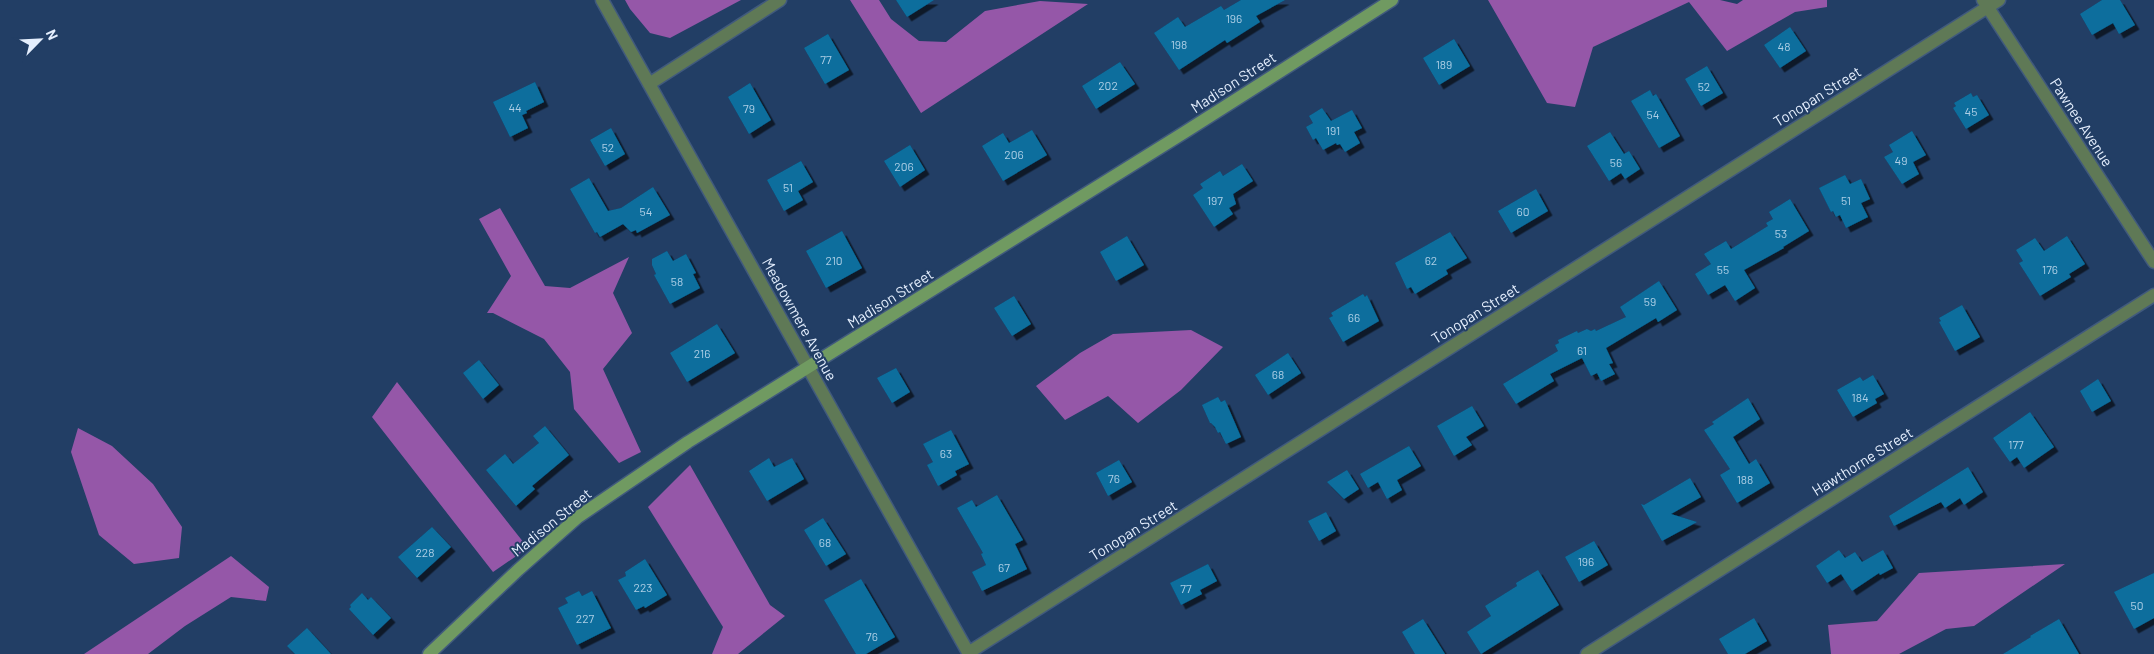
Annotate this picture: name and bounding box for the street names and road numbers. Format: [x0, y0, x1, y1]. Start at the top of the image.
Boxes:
street label: Madison Street [1187, 48, 1279, 116]
street label: Tonopan Street [1770, 62, 1864, 130]
street label: Pawnee Avenue [2047, 74, 2117, 170]
street label: Meadowmere Avenue [759, 254, 841, 384]
street label: Madison Street [844, 264, 936, 332]
street label: Tonopan Street [1428, 279, 1522, 347]
street label: Hawthorne Street [1808, 423, 1916, 499]
street label: Madison Street [507, 484, 595, 560]
street label: Tonopan Street [1086, 496, 1180, 564]

